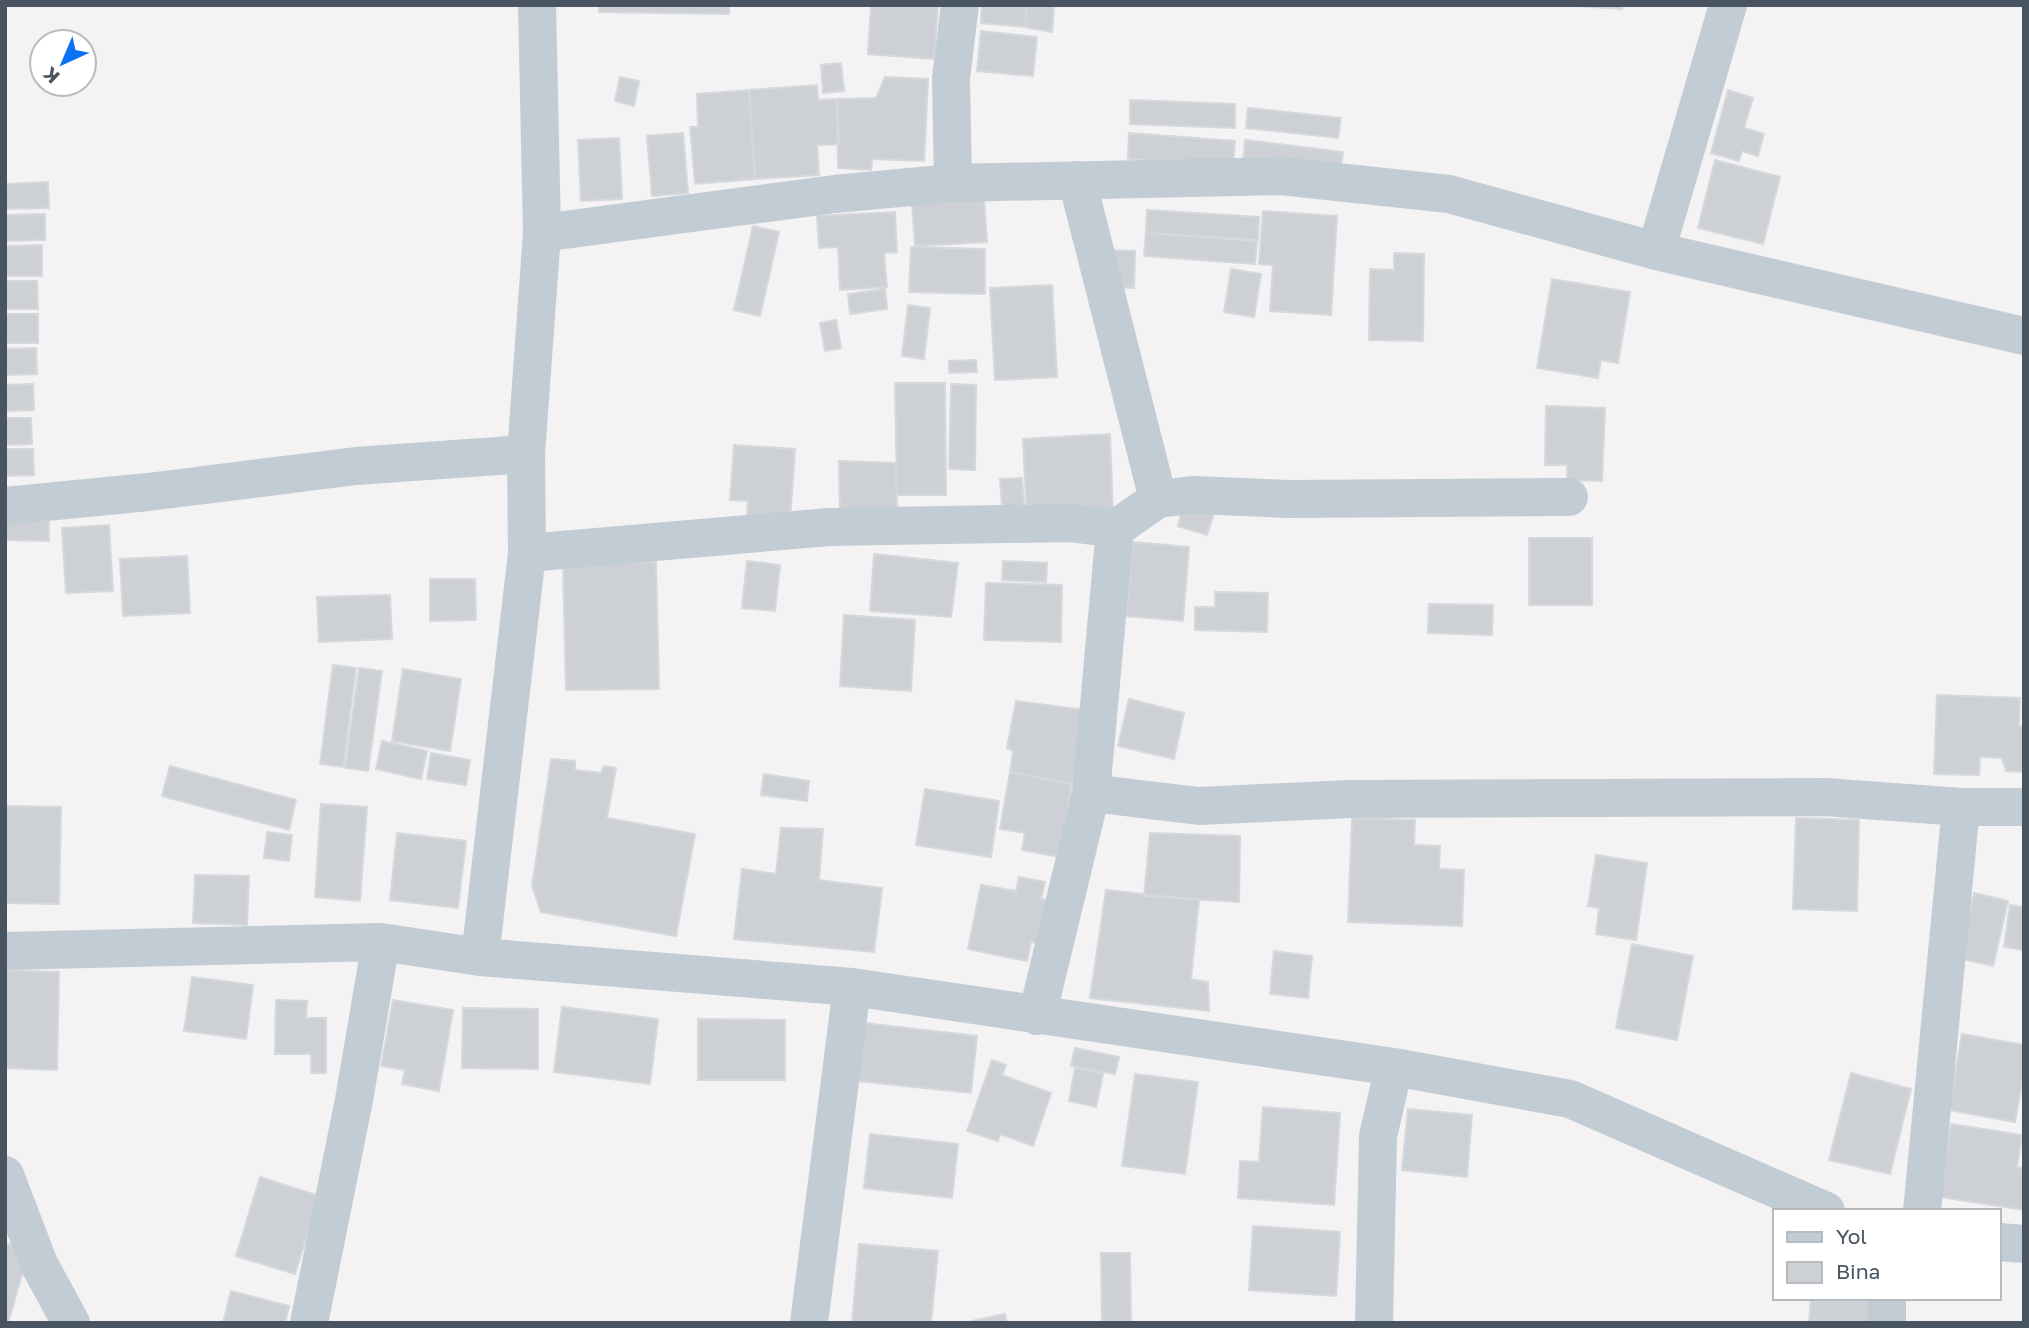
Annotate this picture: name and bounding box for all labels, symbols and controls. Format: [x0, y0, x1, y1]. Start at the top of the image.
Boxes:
north arrow [28, 28, 98, 98]
text: K [38, 62, 64, 89]
legend [1773, 1209, 2001, 1300]
text: Yol [1836, 1223, 1867, 1249]
text: Bina [1836, 1258, 1880, 1284]

